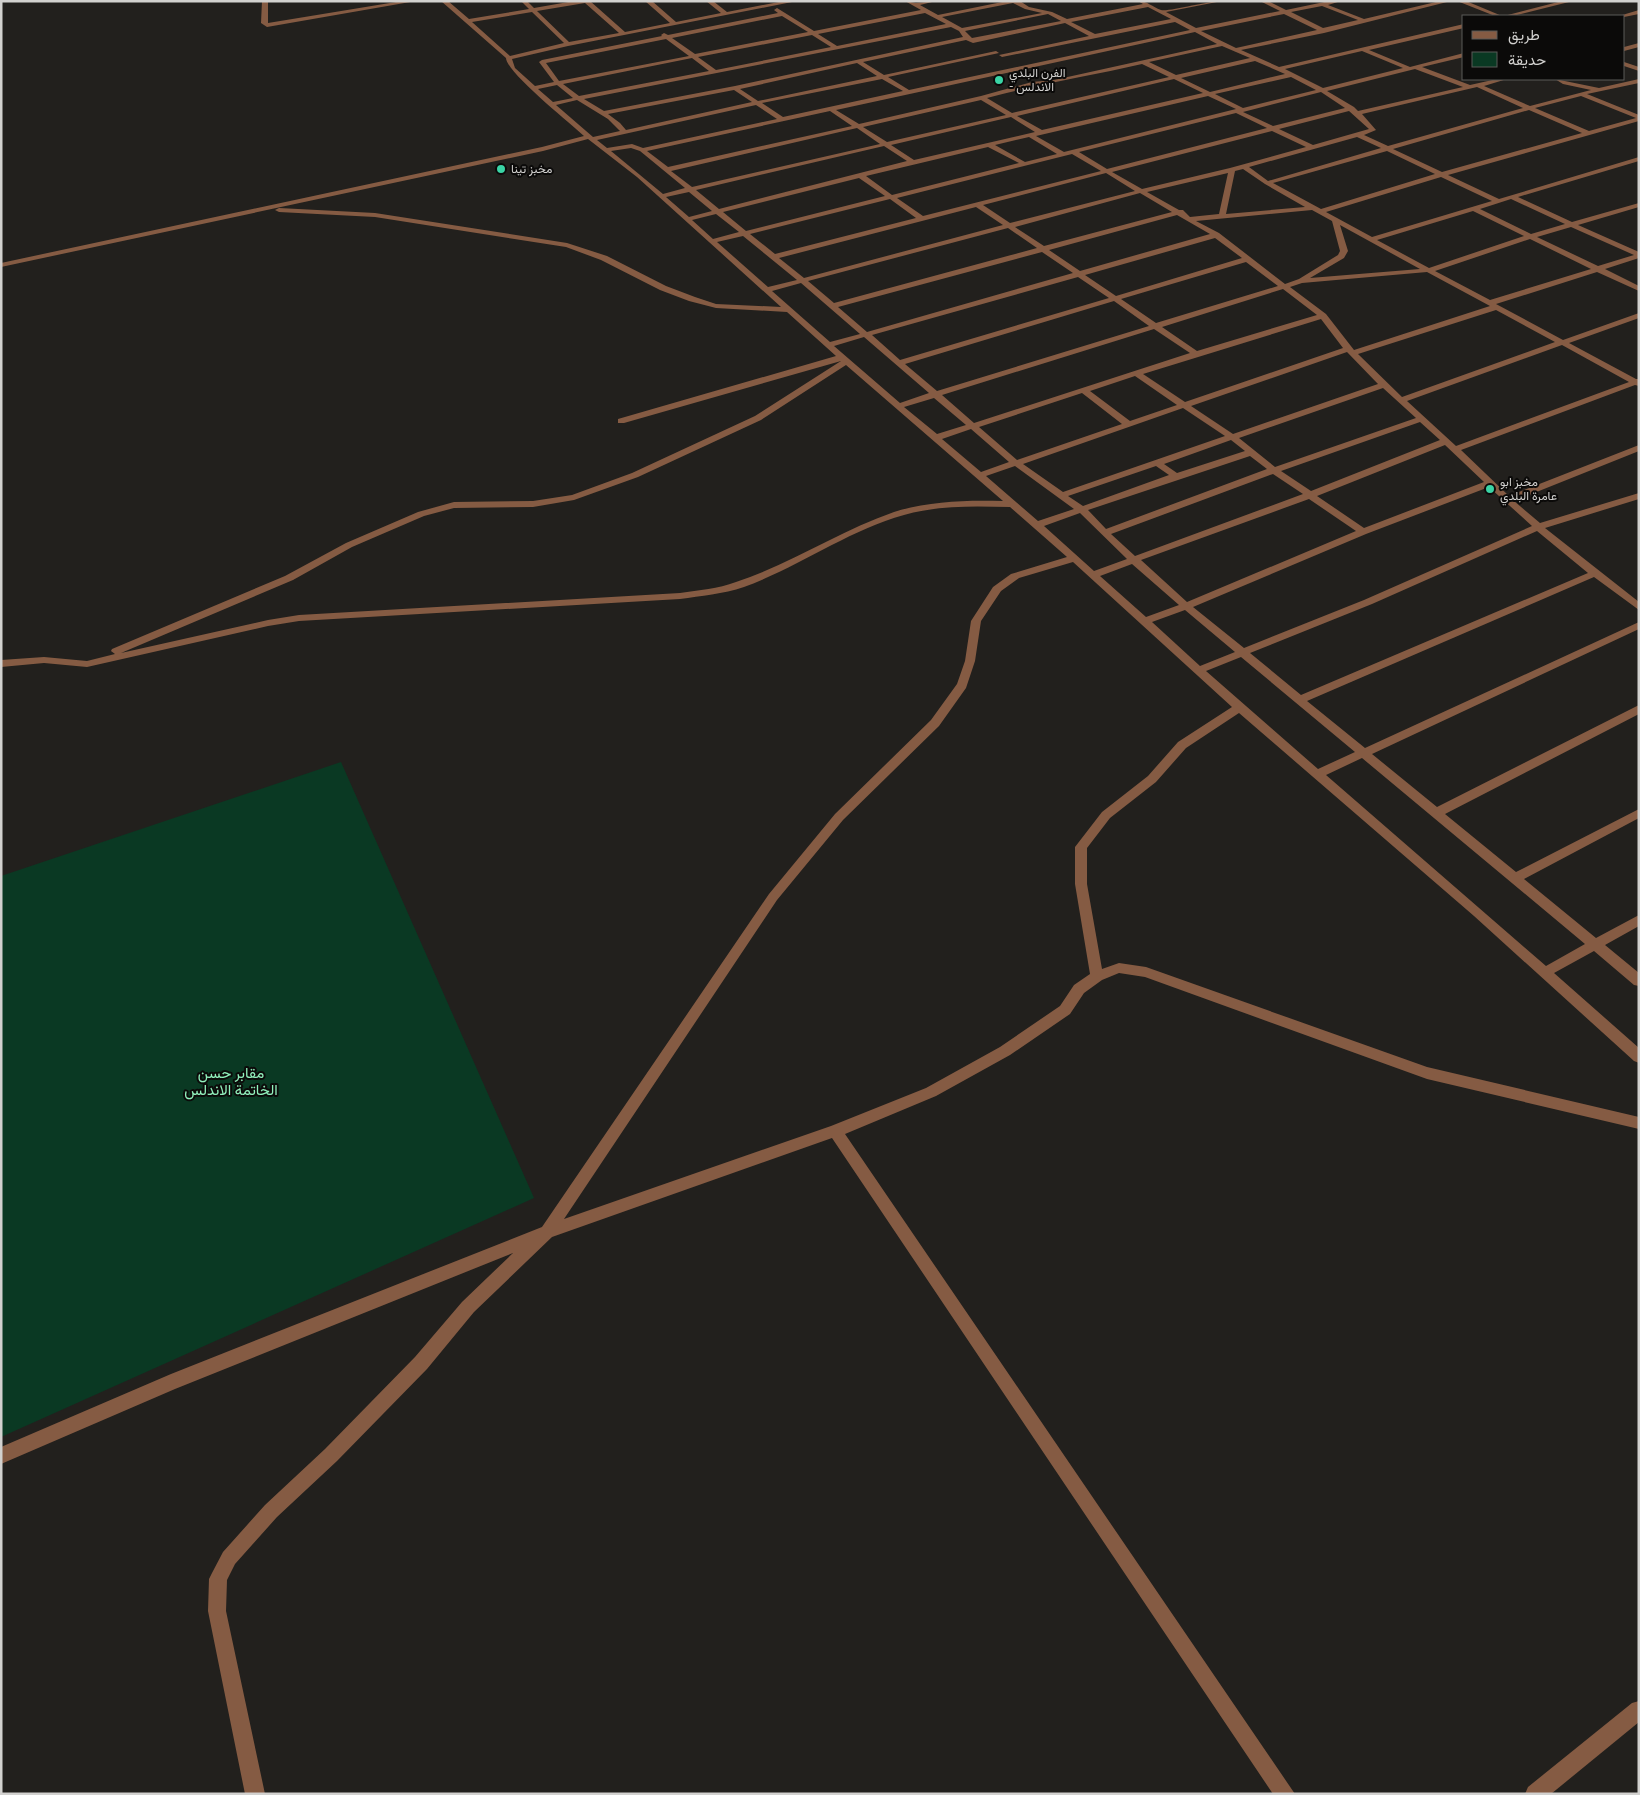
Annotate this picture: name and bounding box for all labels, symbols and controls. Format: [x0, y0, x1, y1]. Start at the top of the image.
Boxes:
legend [1462, 15, 1625, 80]
text: طريق [1508, 26, 1540, 45]
text: حديقة [1508, 51, 1546, 69]
place label: الفرن البلدي - الاندلس [1009, 66, 1066, 95]
marker: الفرن البلدي - الاندلس [993, 74, 1005, 86]
place label: مخبز تينا [511, 162, 552, 177]
marker: مخبز تينا [495, 163, 507, 175]
place label: مخبز ابو عامرة البلدي [1500, 475, 1557, 506]
marker: مخبز ابو عامرة البلدي [1484, 483, 1496, 495]
park label: مقابر حسن الخاتمة الاندلس [184, 1064, 278, 1100]

